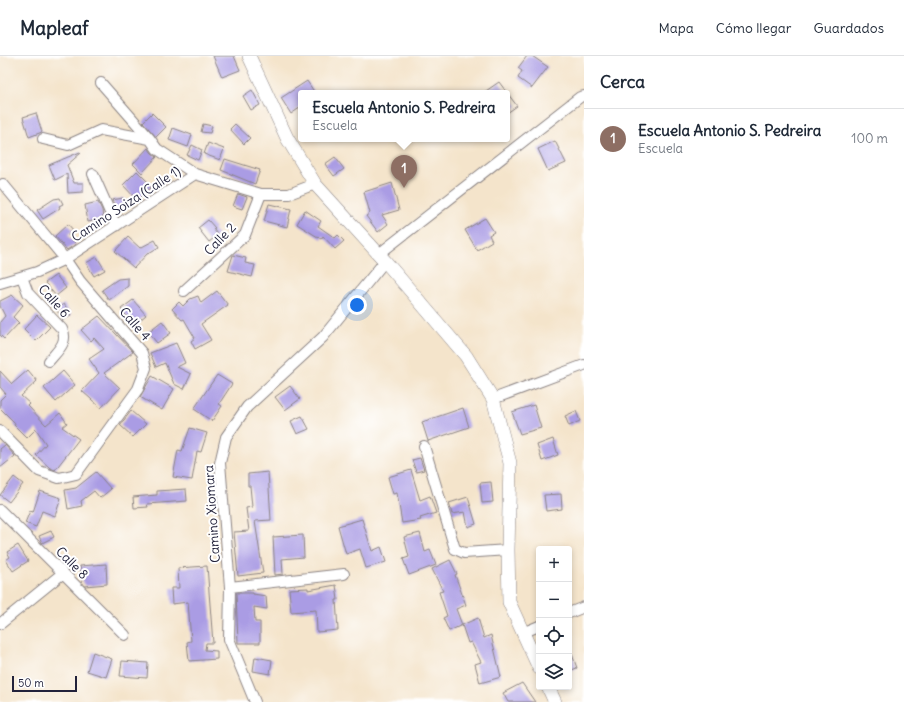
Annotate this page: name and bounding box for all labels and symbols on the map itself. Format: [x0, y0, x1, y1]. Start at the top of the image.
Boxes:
pin: 1 [391, 155, 417, 188]
street label: Camino Soiza (Calle 1) [68, 162, 184, 246]
street label: Calle 2 [200, 219, 240, 259]
street label: Calle 6 [35, 281, 73, 321]
your location [347, 295, 367, 315]
street label: Calle 4 [116, 304, 154, 344]
street label: Camino Xiomara [200, 465, 224, 563]
street label: Calle 8 [52, 543, 92, 583]
scale bar [12, 674, 77, 693]

